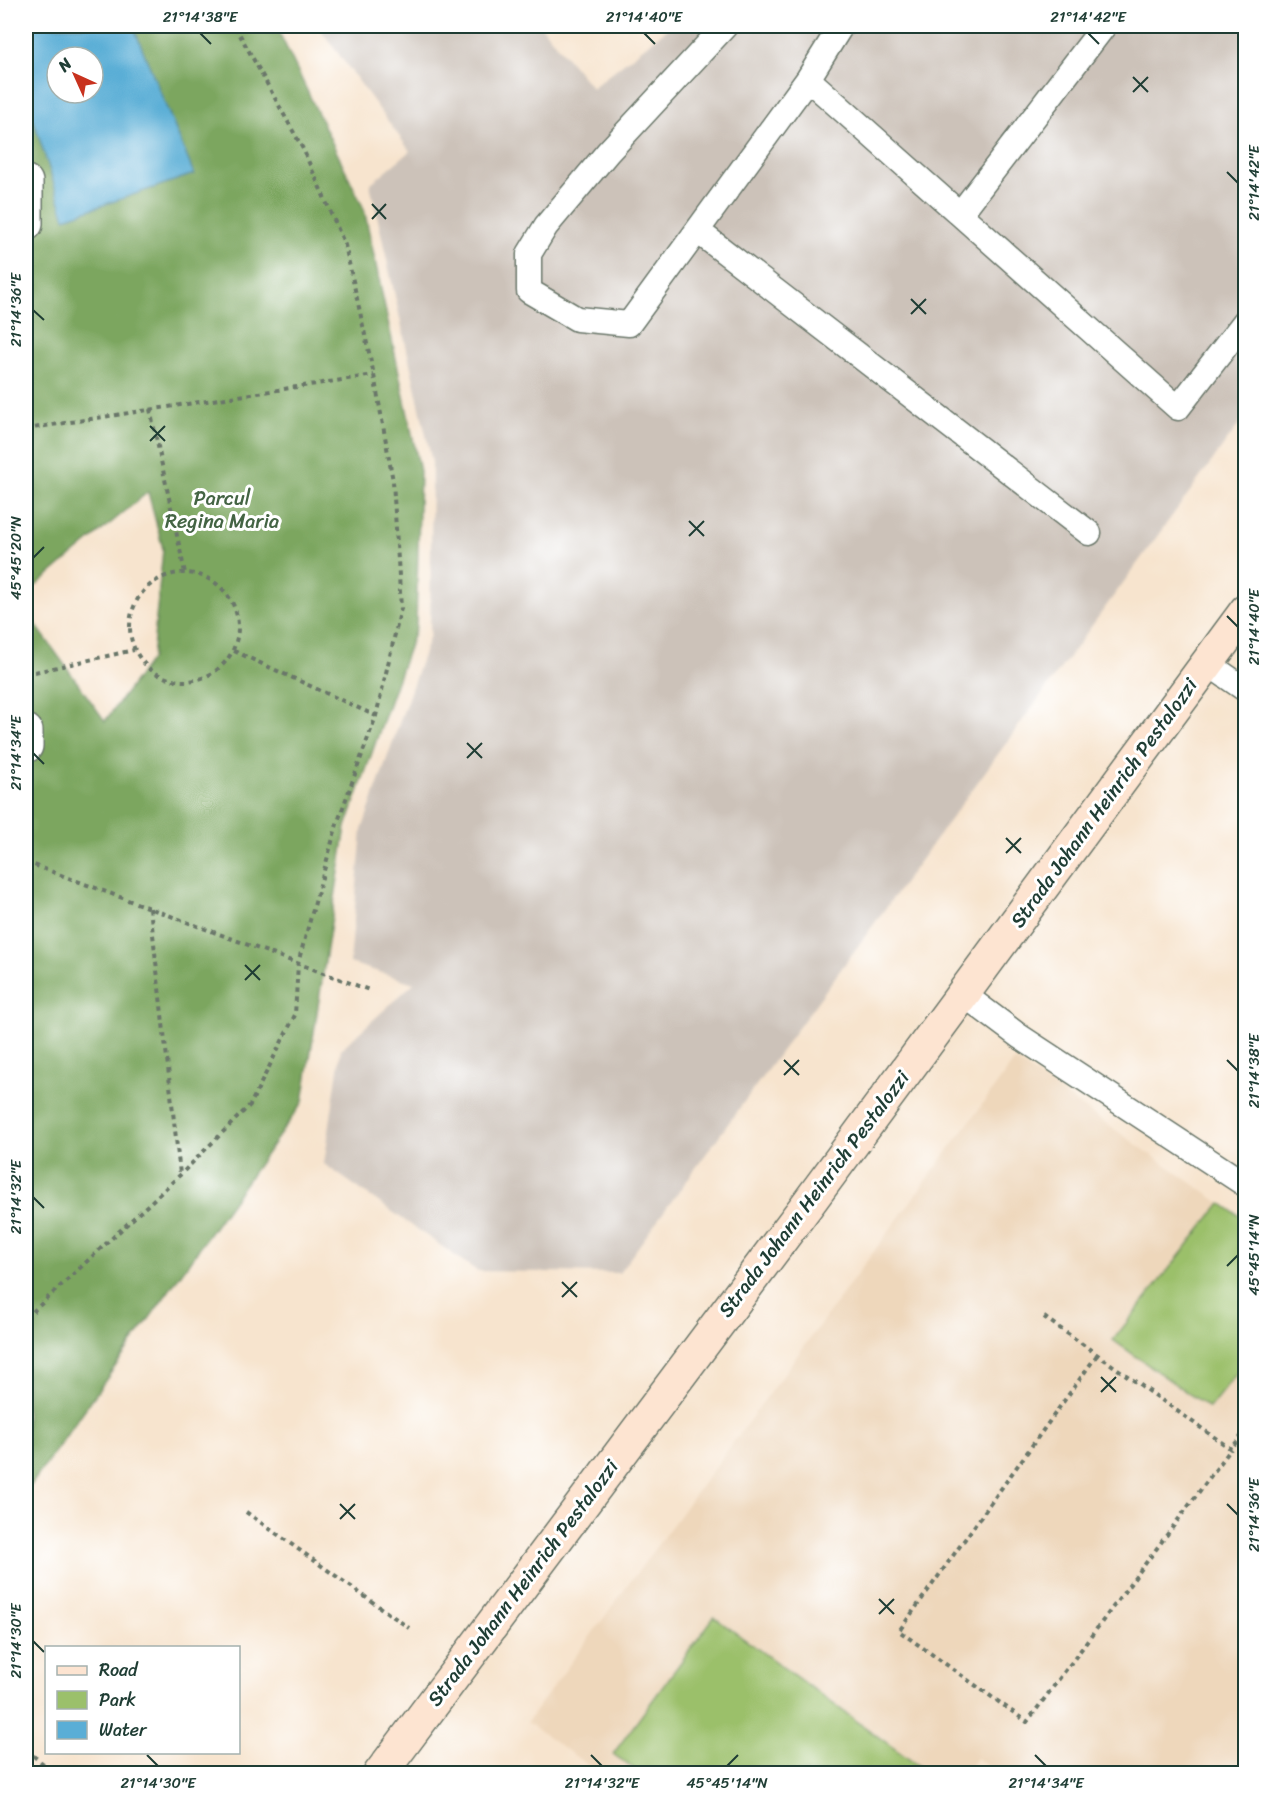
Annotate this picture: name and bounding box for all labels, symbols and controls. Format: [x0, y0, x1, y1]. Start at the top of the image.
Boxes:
text: 21°14'38"E [163, 4, 239, 30]
text: 21°14'40"E [606, 4, 684, 30]
text: 21°14'42"E [1050, 4, 1127, 30]
north arrow [45, 45, 105, 105]
text: N [50, 50, 80, 80]
text: 21°14'42"E [1241, 144, 1267, 221]
text: 21°14'36"E [3, 271, 29, 347]
park label: Parcul Regina Maria [165, 481, 279, 539]
text: 45°45'20"N [3, 515, 29, 600]
text: 21°14'40"E [1241, 587, 1267, 665]
street label: Strada Johann Heinrich Pestalozzi [1001, 669, 1208, 936]
text: 21°14'34"E [3, 714, 29, 791]
text: 21°14'38"E [1241, 1032, 1267, 1108]
street label: Strada Johann Heinrich Pestalozzi [709, 1062, 920, 1325]
text: 21°14'32"E [3, 1158, 29, 1234]
text: 45°45'14"N [1241, 1214, 1267, 1296]
street label: Strada Johann Heinrich Pestalozzi [418, 1451, 629, 1714]
text: 21°14'36"E [1241, 1476, 1267, 1552]
text: 21°14'30"E [3, 1602, 29, 1679]
legend [45, 1646, 240, 1754]
text: Road [99, 1654, 139, 1686]
text: Park [99, 1684, 136, 1716]
text: Water [99, 1714, 148, 1746]
text: 21°14'30"E [120, 1770, 197, 1796]
text: 21°14'32"E [565, 1770, 641, 1796]
text: 45°45'14"N [686, 1770, 768, 1796]
text: 21°14'34"E [1008, 1770, 1085, 1796]

